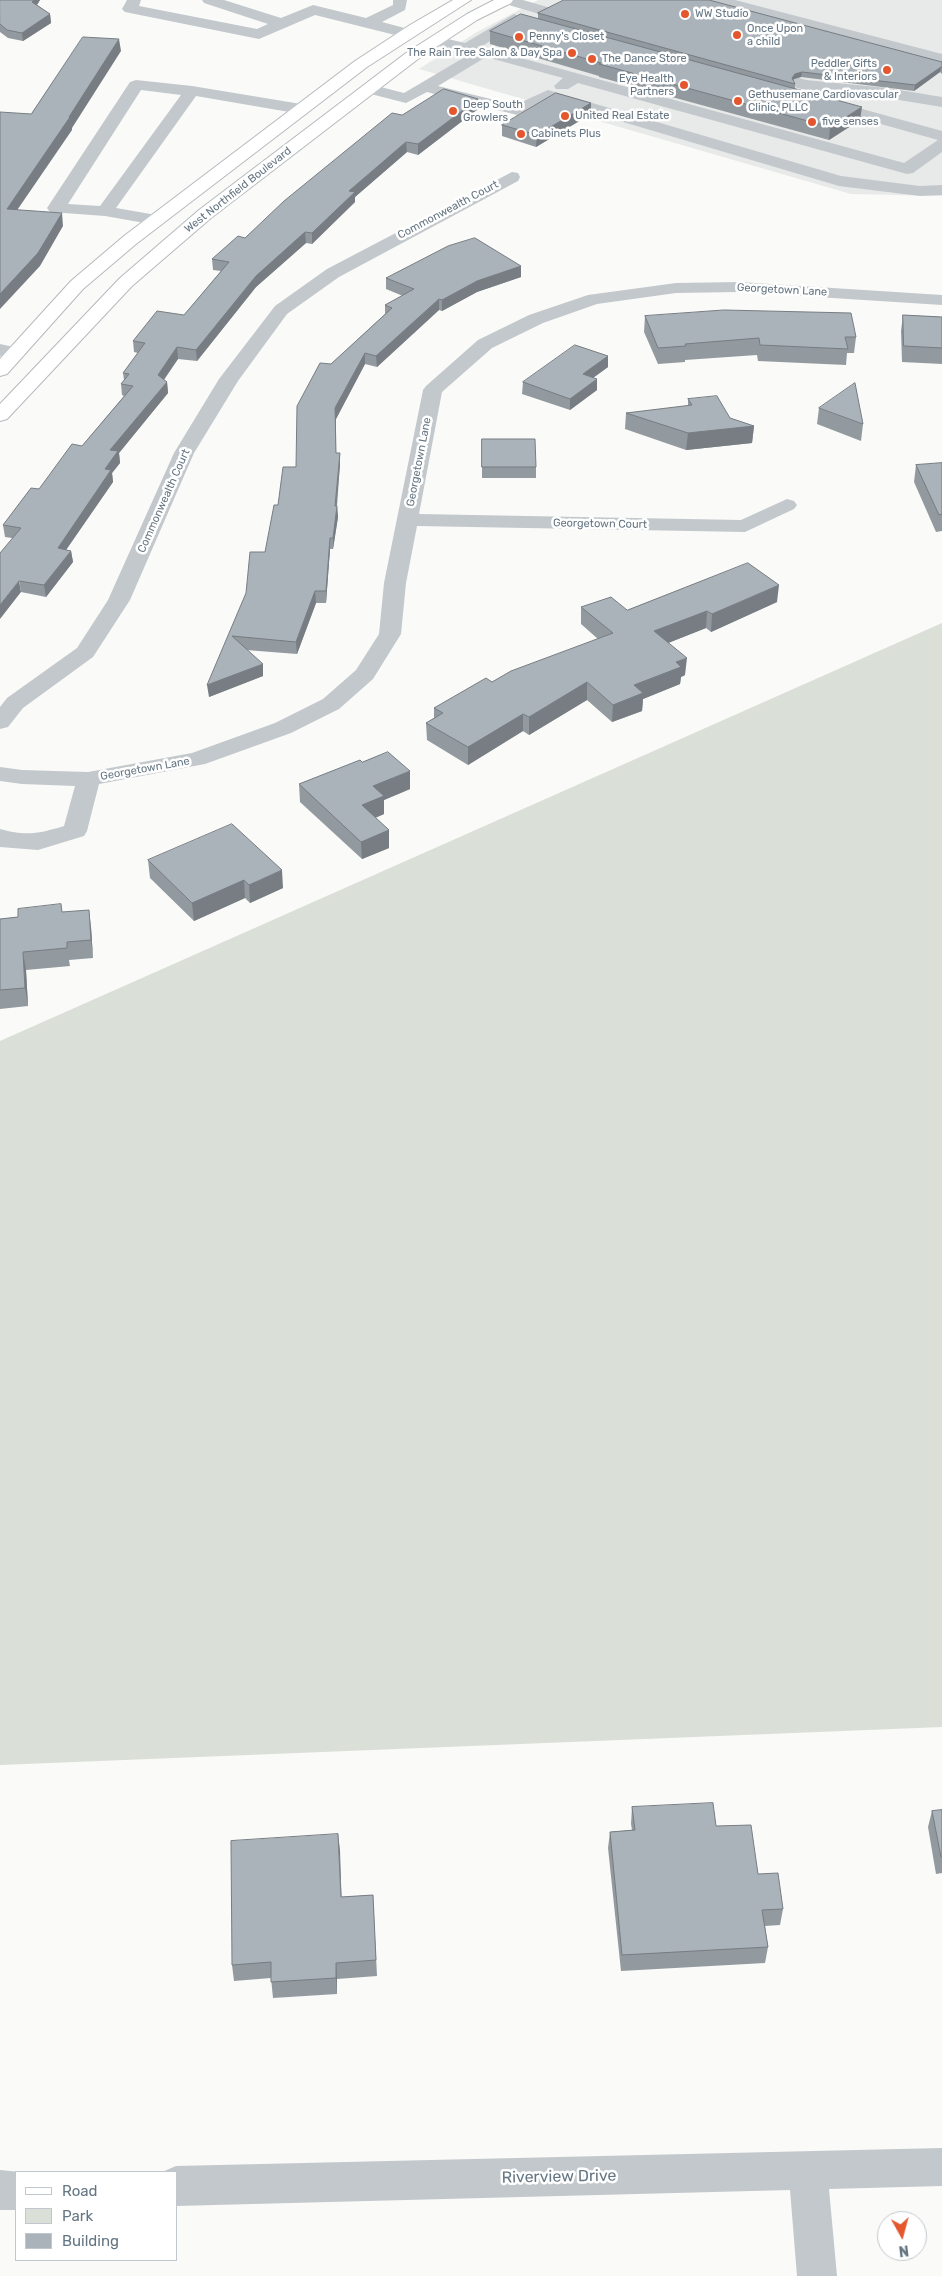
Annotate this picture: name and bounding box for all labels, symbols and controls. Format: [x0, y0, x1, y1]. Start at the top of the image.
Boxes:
place label: WW Studio [695, 7, 749, 21]
marker: WW Studio [679, 8, 691, 20]
place label: Once Upon a child [747, 22, 803, 48]
marker: Once Upon a child [731, 29, 743, 41]
place label: Penny's Closet [529, 30, 604, 44]
marker: Penny's Closet [513, 31, 525, 43]
place label: The Rain Tree Salon & Day Spa [407, 46, 562, 60]
marker: The Rain Tree Salon & Day Spa [566, 47, 578, 59]
place label: The Dance Store [602, 52, 687, 66]
marker: The Dance Store [586, 53, 598, 65]
place label: Peddler Gifts & Interiors [811, 57, 877, 83]
marker: Peddler Gifts & Interiors [881, 64, 893, 76]
place label: Eye Health Partners [619, 72, 674, 98]
marker: Eye Health Partners [678, 79, 690, 91]
place label: Gethusemane Cardiovascular Clinic, PLLC [748, 88, 898, 114]
marker: Gethusemane Cardiovascular Clinic, PLLC [732, 95, 744, 107]
place label: Deep South Growlers [463, 98, 523, 124]
marker: Deep South Growlers [447, 105, 459, 117]
place label: United Real Estate [575, 109, 670, 123]
marker: United Real Estate [559, 110, 571, 122]
place label: five senses [822, 115, 879, 129]
marker: five senses [806, 116, 818, 128]
place label: Cabinets Plus [531, 127, 601, 141]
marker: Cabinets Plus [515, 128, 527, 140]
street label: West Northfield Boulevard [182, 144, 294, 236]
street label: Commonwealth Court [395, 178, 501, 242]
street label: Georgetown Lane [736, 281, 828, 299]
street label: Georgetown Lane [404, 416, 434, 508]
street label: Commonwealth Court [135, 447, 193, 555]
street label: Georgetown Court [553, 517, 647, 531]
street label: Georgetown Lane [99, 755, 191, 783]
street label: Riverview Drive [501, 2166, 617, 2188]
legend [15, 2171, 178, 2261]
text: Road [62, 2182, 98, 2200]
text: Park [62, 2207, 93, 2225]
north arrow [877, 2211, 927, 2261]
text: Building [62, 2232, 119, 2250]
text: N [898, 2241, 910, 2259]

